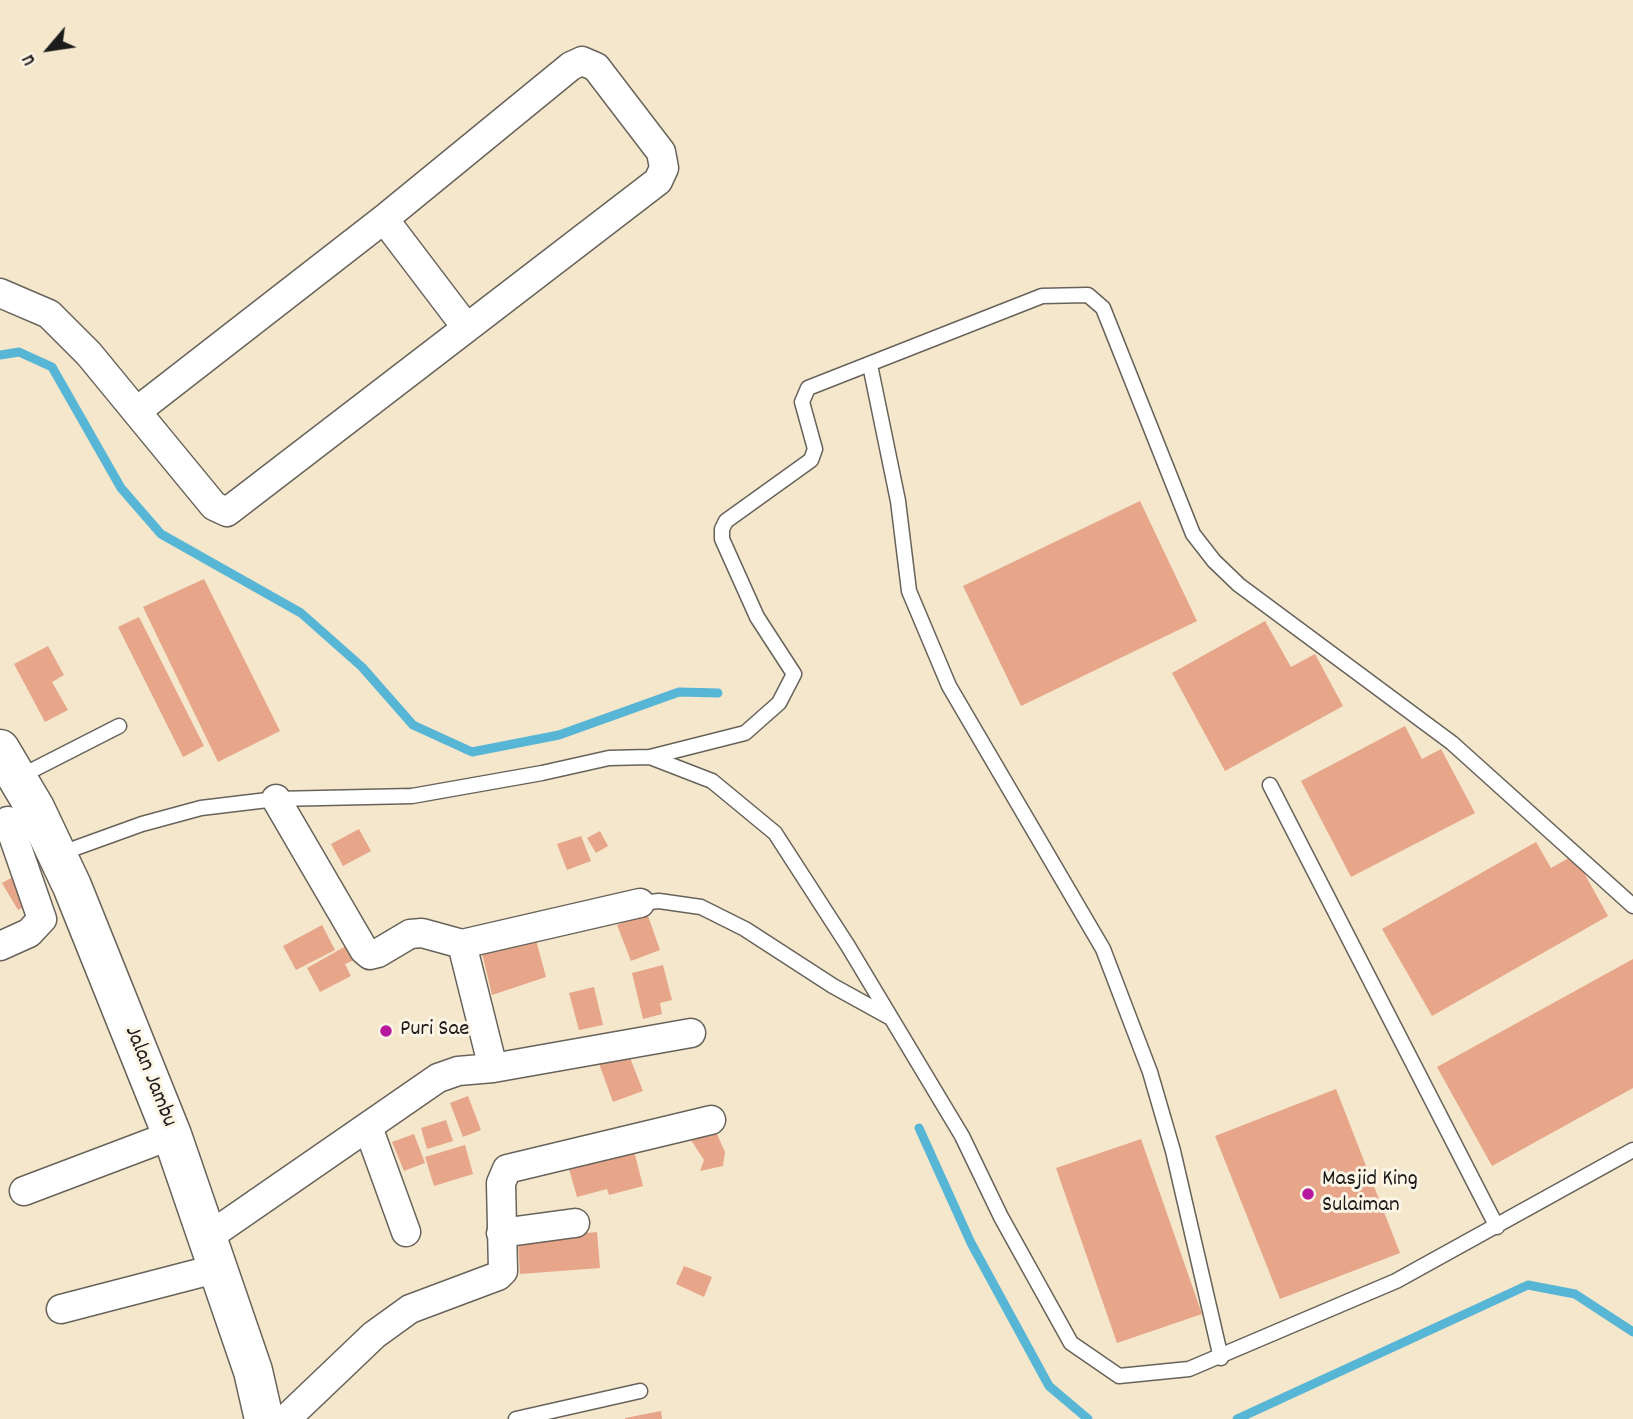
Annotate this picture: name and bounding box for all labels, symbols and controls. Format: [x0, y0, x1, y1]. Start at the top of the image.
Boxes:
north arrow [14, 14, 84, 84]
text: U [16, 49, 44, 70]
place label: Puri Sae [400, 1017, 469, 1045]
street label: Jalan Jambu [116, 1023, 182, 1131]
marker: Puri Sae [378, 1023, 394, 1039]
place label: Masjid King Sulaiman [1322, 1167, 1418, 1221]
marker: Masjid King Sulaiman [1300, 1186, 1316, 1202]

